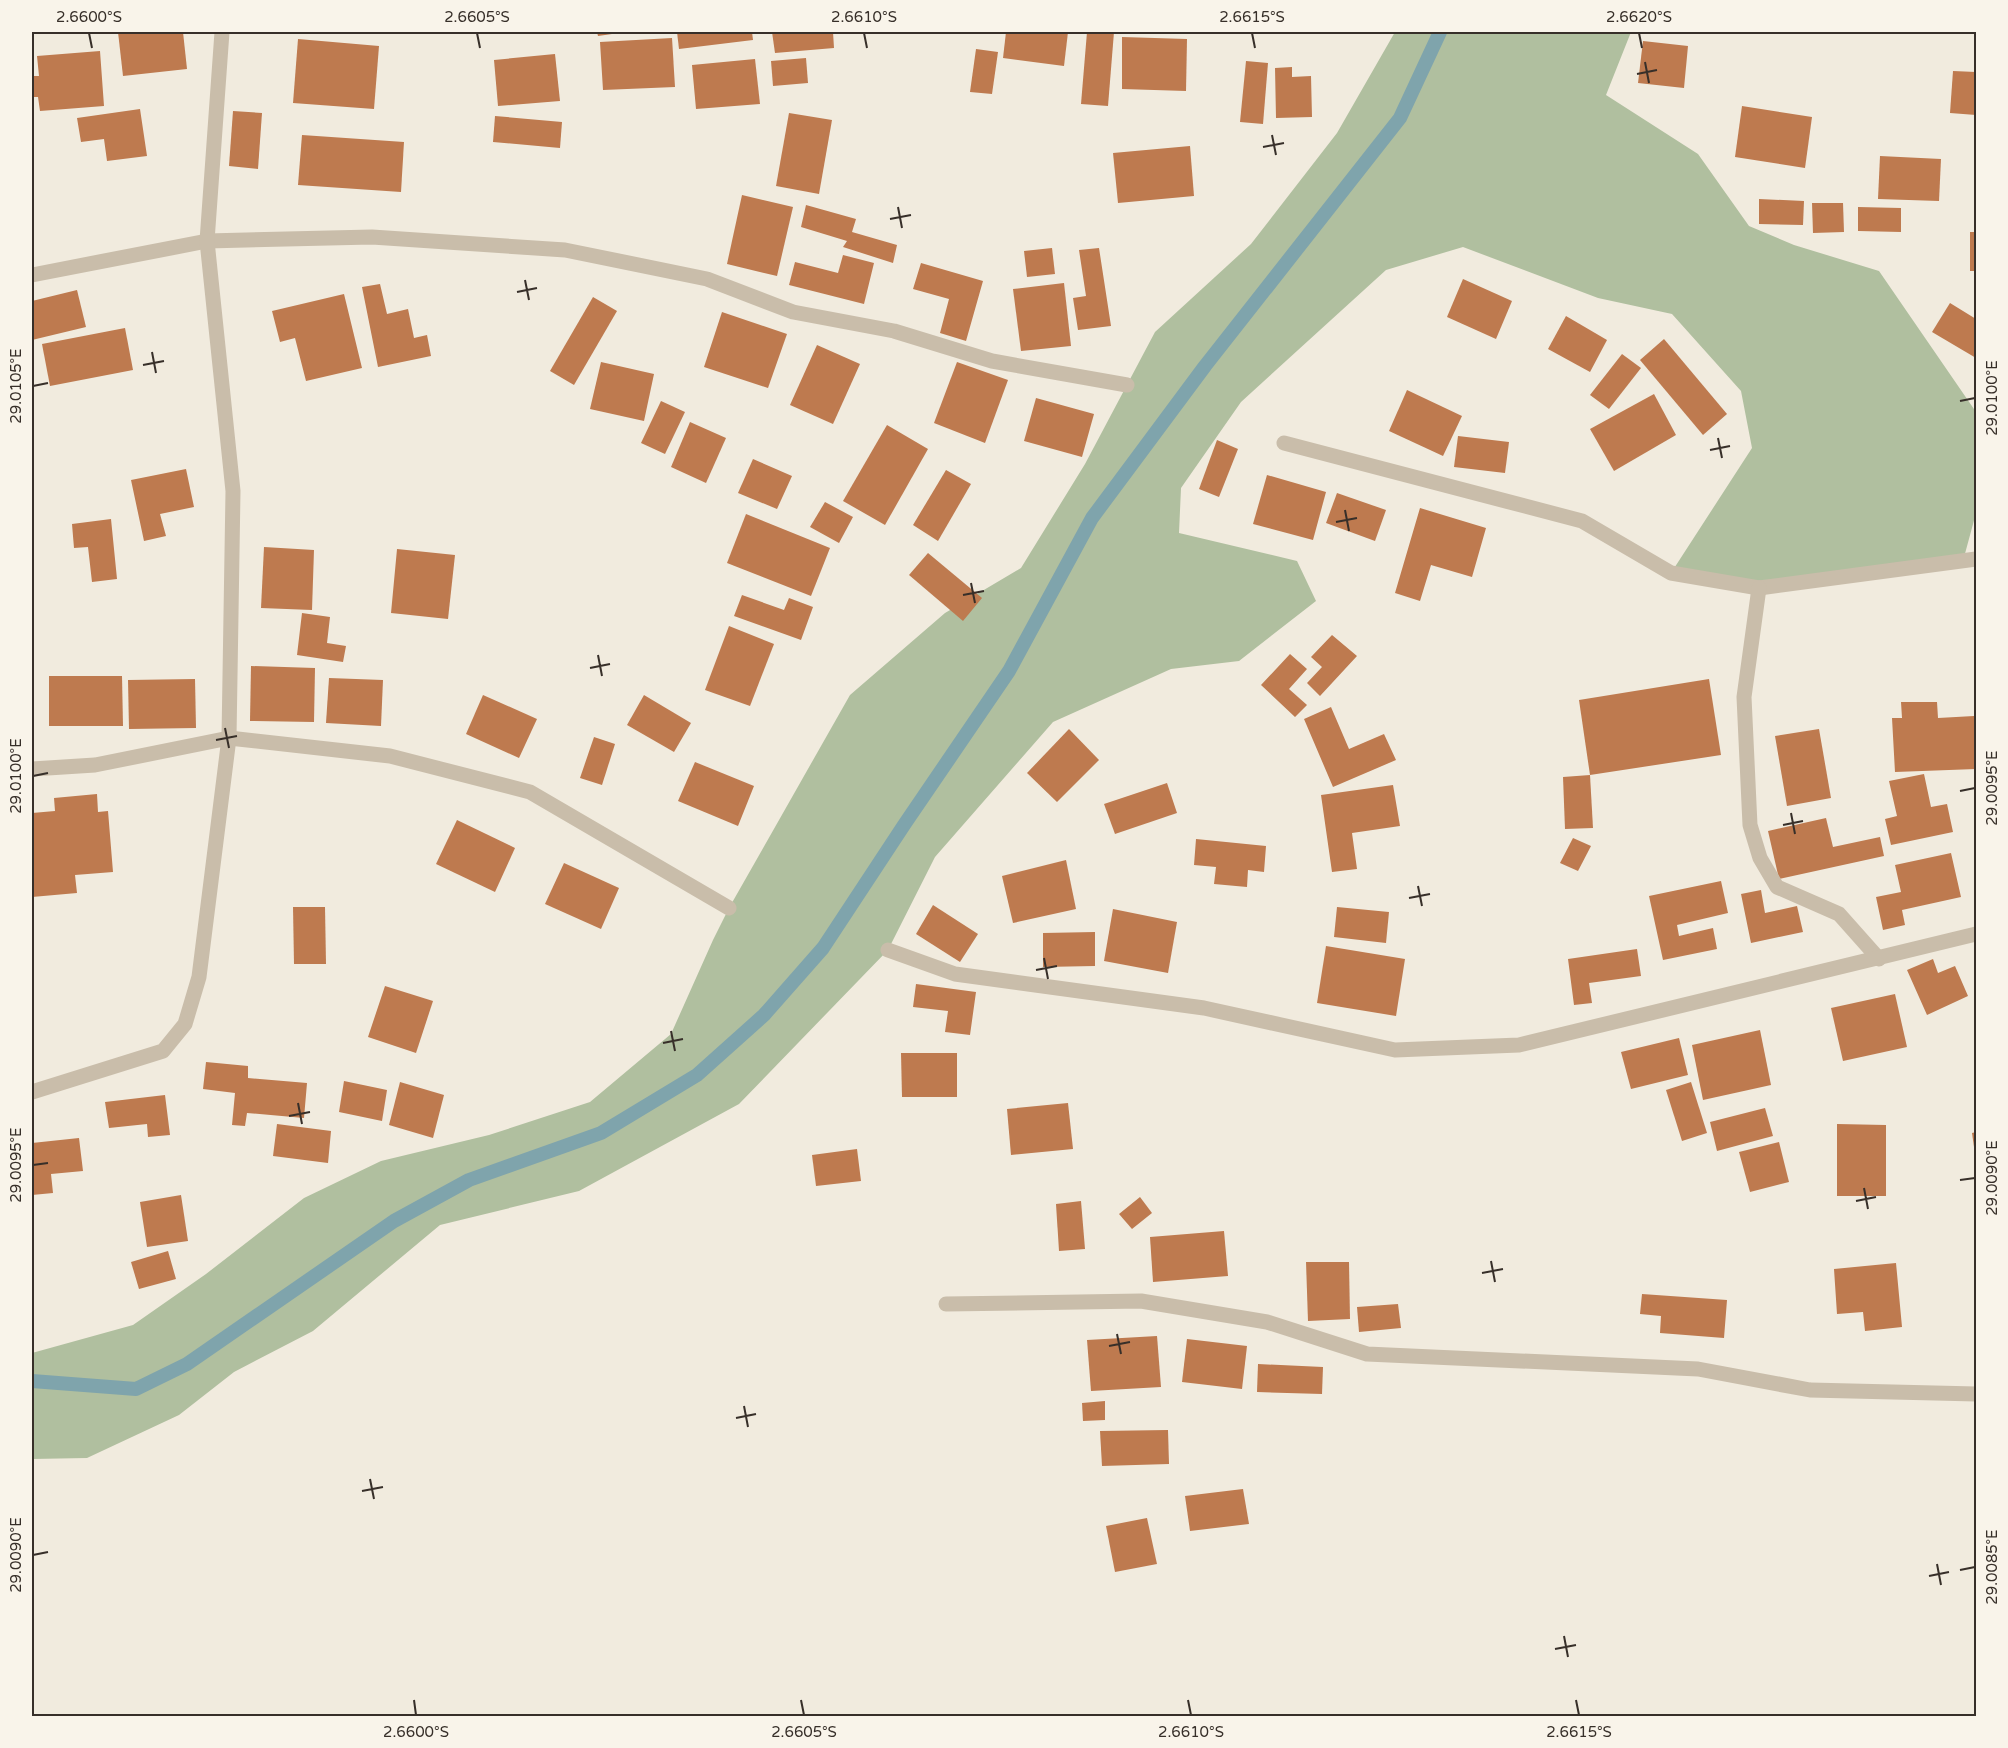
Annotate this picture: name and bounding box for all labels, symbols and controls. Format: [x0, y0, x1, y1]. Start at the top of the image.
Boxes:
text: 2.6600°S [56, 8, 122, 26]
text: 2.6605°S [444, 8, 510, 26]
text: 2.6610°S [831, 8, 897, 26]
text: 2.6615°S [1219, 8, 1285, 26]
text: 2.6620°S [1606, 8, 1672, 26]
text: 29.0105°E [7, 348, 25, 424]
text: 29.0100°E [1983, 360, 2001, 436]
text: 29.0100°E [7, 738, 25, 814]
text: 29.0095°E [1983, 750, 2001, 826]
text: 29.0095°E [7, 1127, 25, 1203]
text: 29.0090°E [1983, 1140, 2001, 1216]
text: 29.0090°E [7, 1517, 25, 1593]
text: 29.0085°E [1983, 1529, 2001, 1605]
text: 2.6600°S [383, 1723, 449, 1741]
text: 2.6605°S [771, 1723, 837, 1741]
text: 2.6610°S [1158, 1723, 1224, 1741]
text: 2.6615°S [1546, 1723, 1612, 1741]

